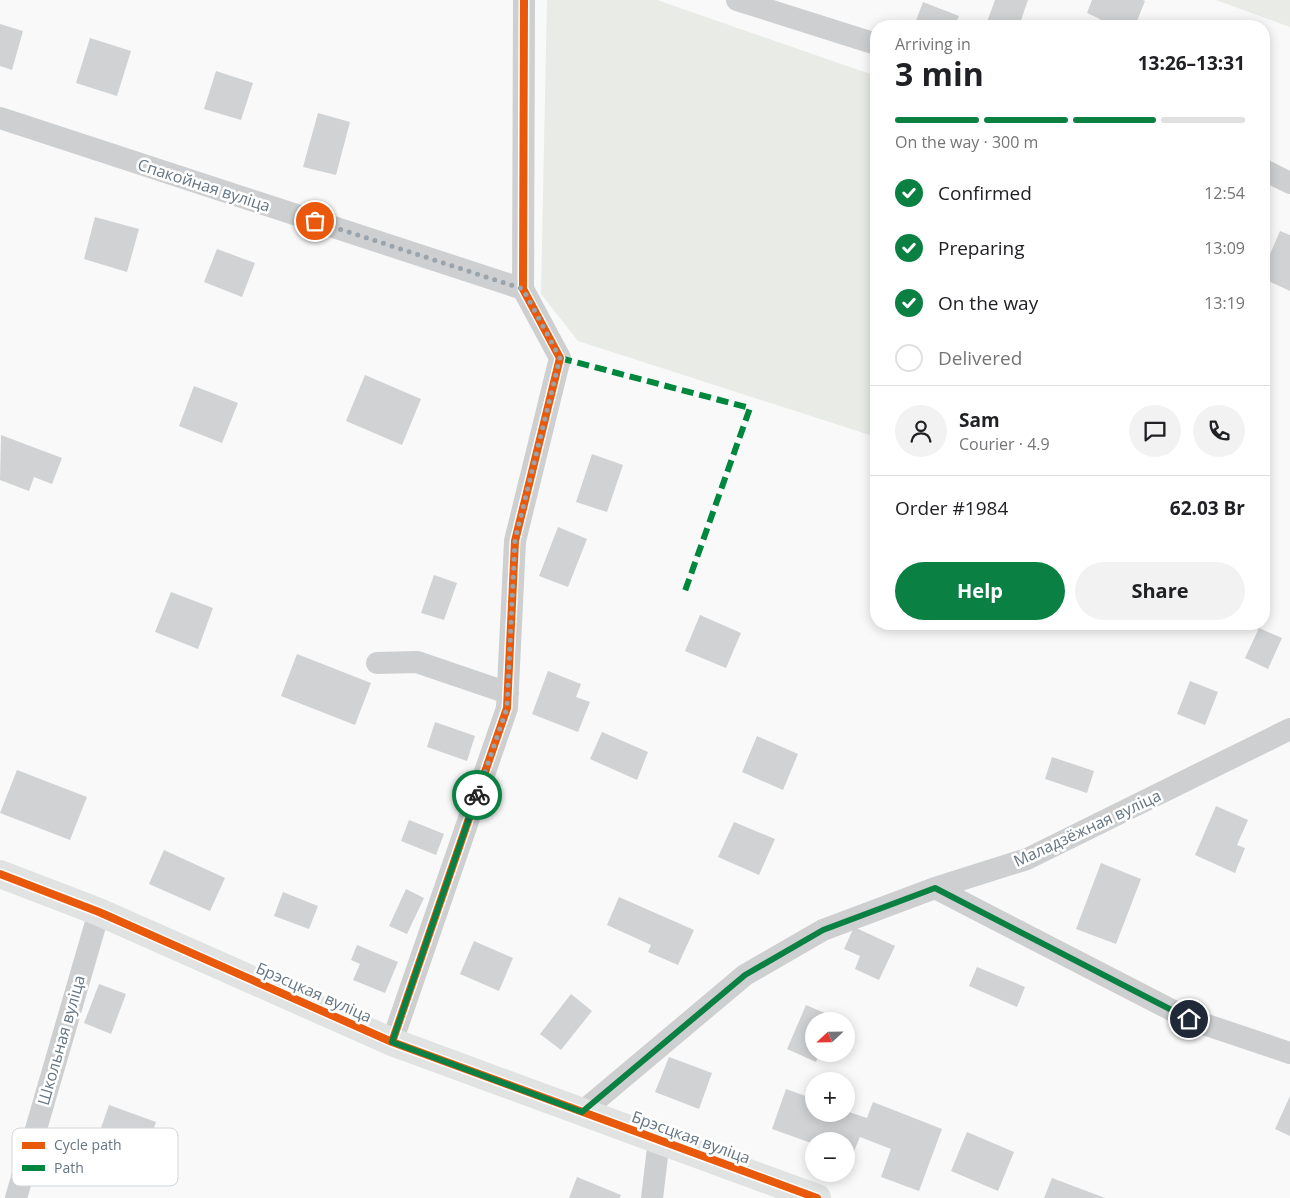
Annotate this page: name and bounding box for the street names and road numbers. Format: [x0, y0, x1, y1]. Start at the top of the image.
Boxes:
street label: Спакойная вуліца [135, 153, 273, 217]
street label: Маладзёжная вуліца [1010, 784, 1164, 872]
street label: Брэсцкая вуліца [253, 957, 375, 1027]
street label: Школьная вуліца [32, 972, 90, 1108]
street label: Брэсцкая вуліца [629, 1105, 753, 1169]

